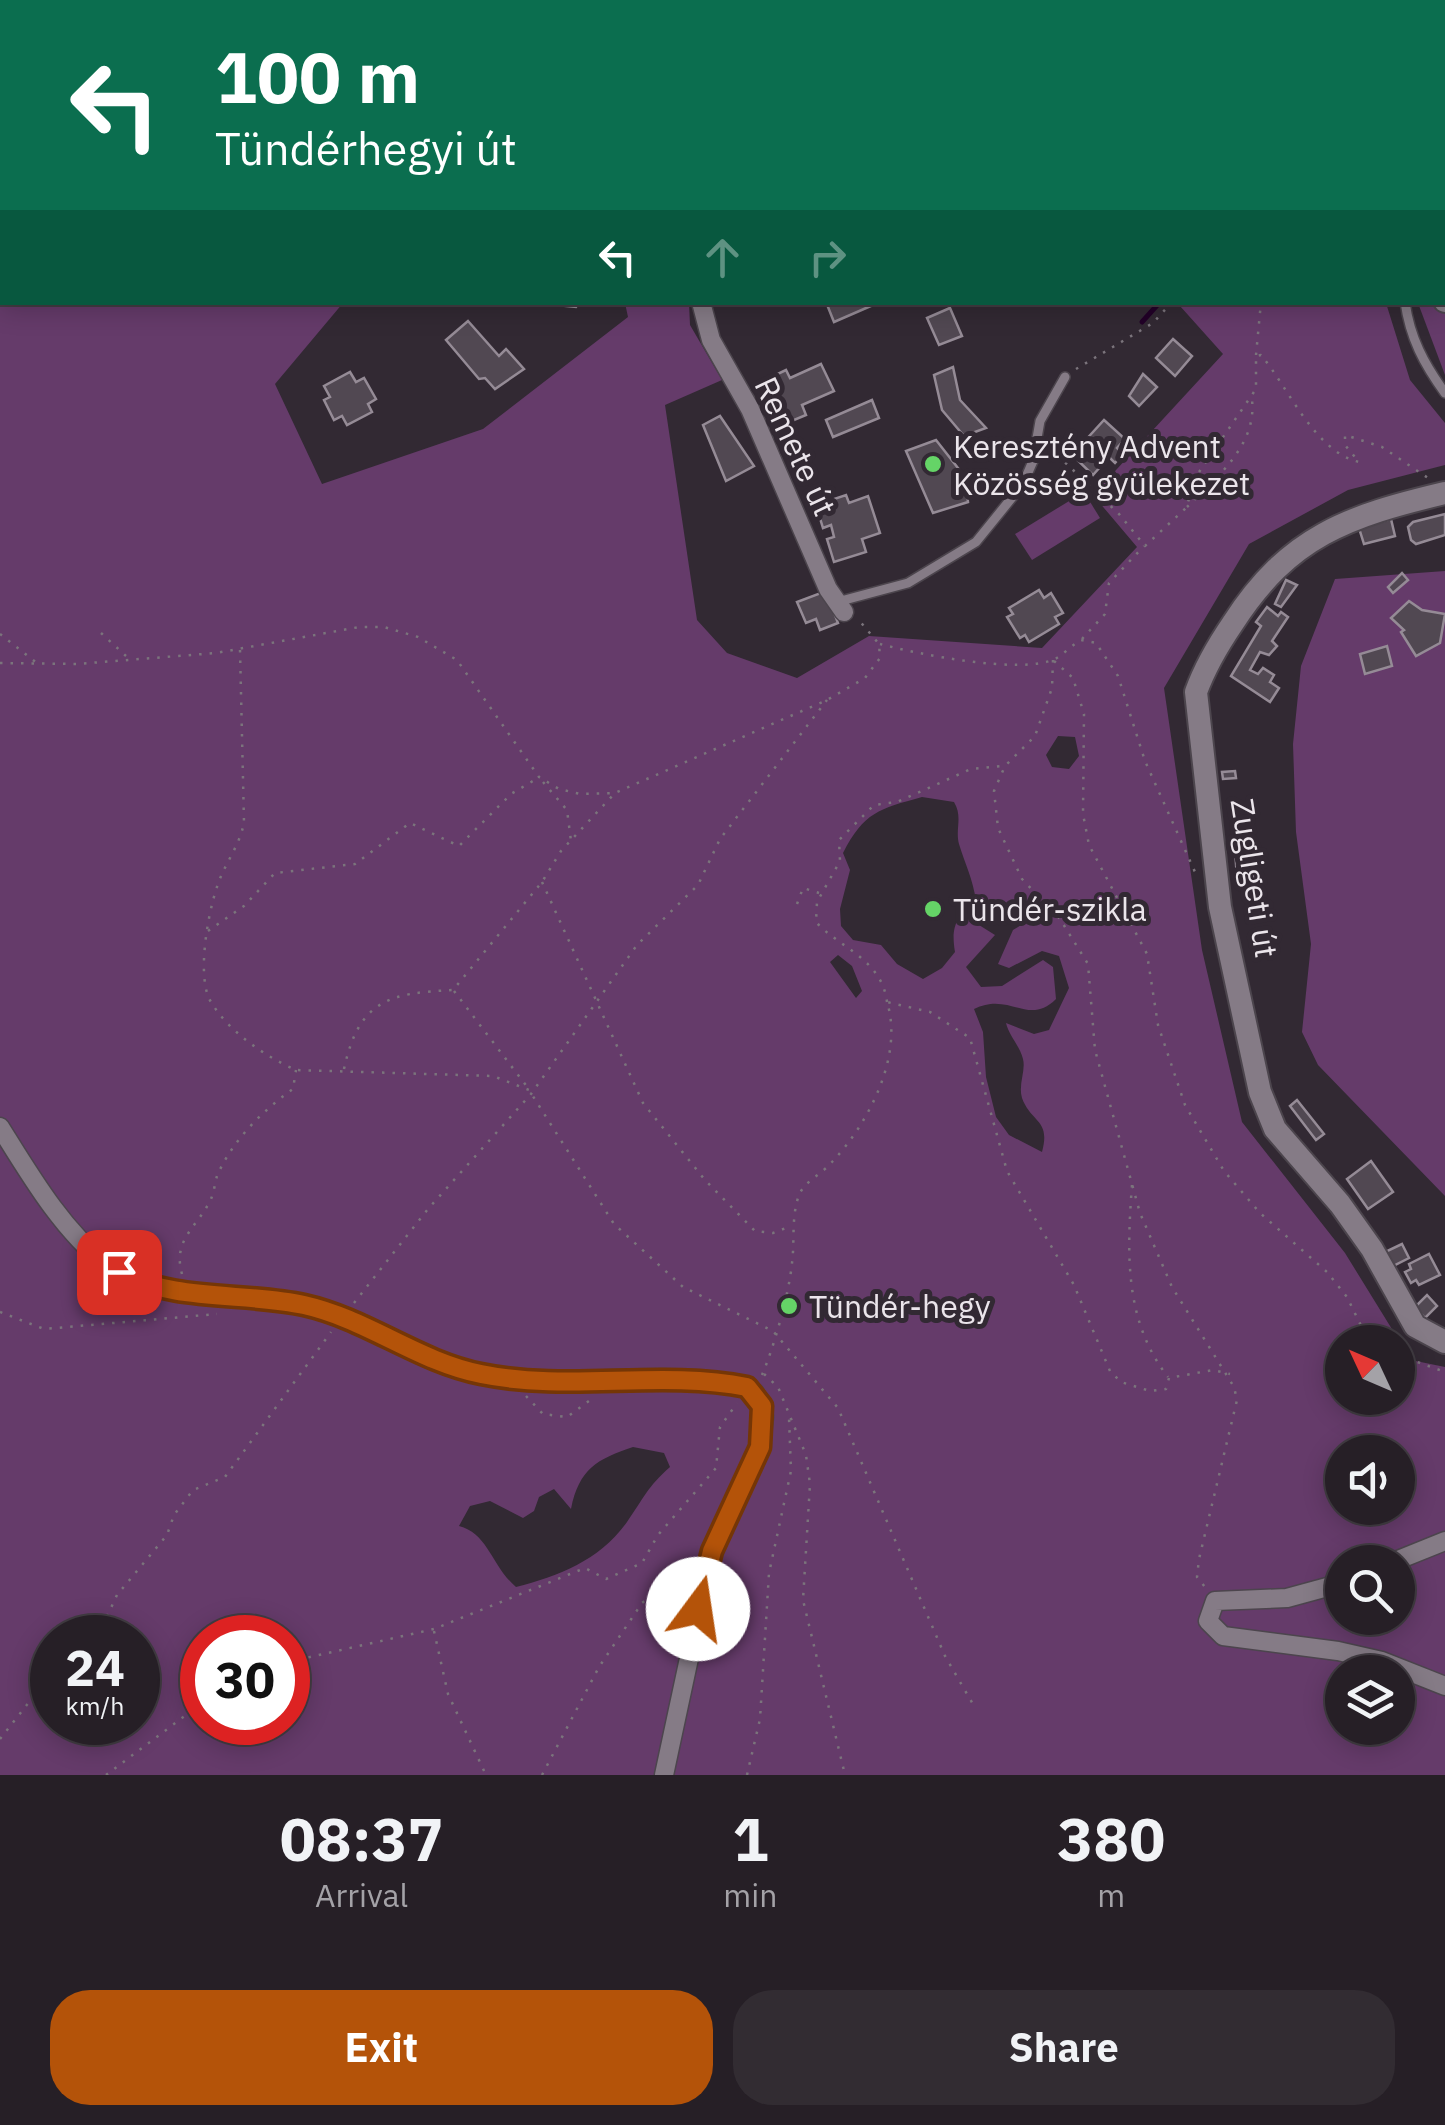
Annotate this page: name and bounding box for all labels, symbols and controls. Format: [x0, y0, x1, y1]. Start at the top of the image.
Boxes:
text: 100 m [215, 31, 420, 122]
icon: left [50, 40, 180, 170]
text: Tündérhegyi út [215, 119, 517, 177]
icon: left [590, 230, 645, 285]
icon: ahead [695, 230, 750, 285]
icon: right [800, 230, 855, 285]
street label: Remete út [746, 370, 846, 522]
place label: Keresztény Advent Közösség gyülekezet [953, 425, 1250, 504]
marker: Keresztény Advent Közösség gyülekezet [922, 453, 944, 475]
street label: Zugligeti út [1222, 795, 1288, 961]
place label: Tündér-szikla [953, 888, 1147, 930]
marker: Tündér-szikla [922, 898, 944, 920]
pin [77, 1230, 162, 1315]
icon: arrive [92, 1245, 147, 1300]
place label: Tündér-hegy [809, 1285, 991, 1327]
marker: Tündér-hegy [778, 1295, 800, 1317]
north arrow [1325, 1325, 1415, 1415]
map controls [1325, 1325, 1415, 1745]
button: sound [1325, 1435, 1415, 1525]
button: search [1325, 1545, 1415, 1635]
position arrow [646, 1557, 750, 1661]
speed limit sign: 30 [180, 1615, 310, 1745]
text: 24 [65, 1635, 125, 1700]
button: layers [1325, 1655, 1415, 1745]
text: km/h [66, 1689, 124, 1722]
text: 08:37 [280, 1799, 444, 1878]
text: 1 [732, 1799, 768, 1878]
text: 380 [1057, 1799, 1165, 1878]
text: Arrival [315, 1874, 408, 1916]
text: min [723, 1874, 777, 1916]
text: m [1097, 1874, 1125, 1916]
button: Exit [50, 1990, 713, 2105]
button: Share [733, 1990, 1395, 2105]

